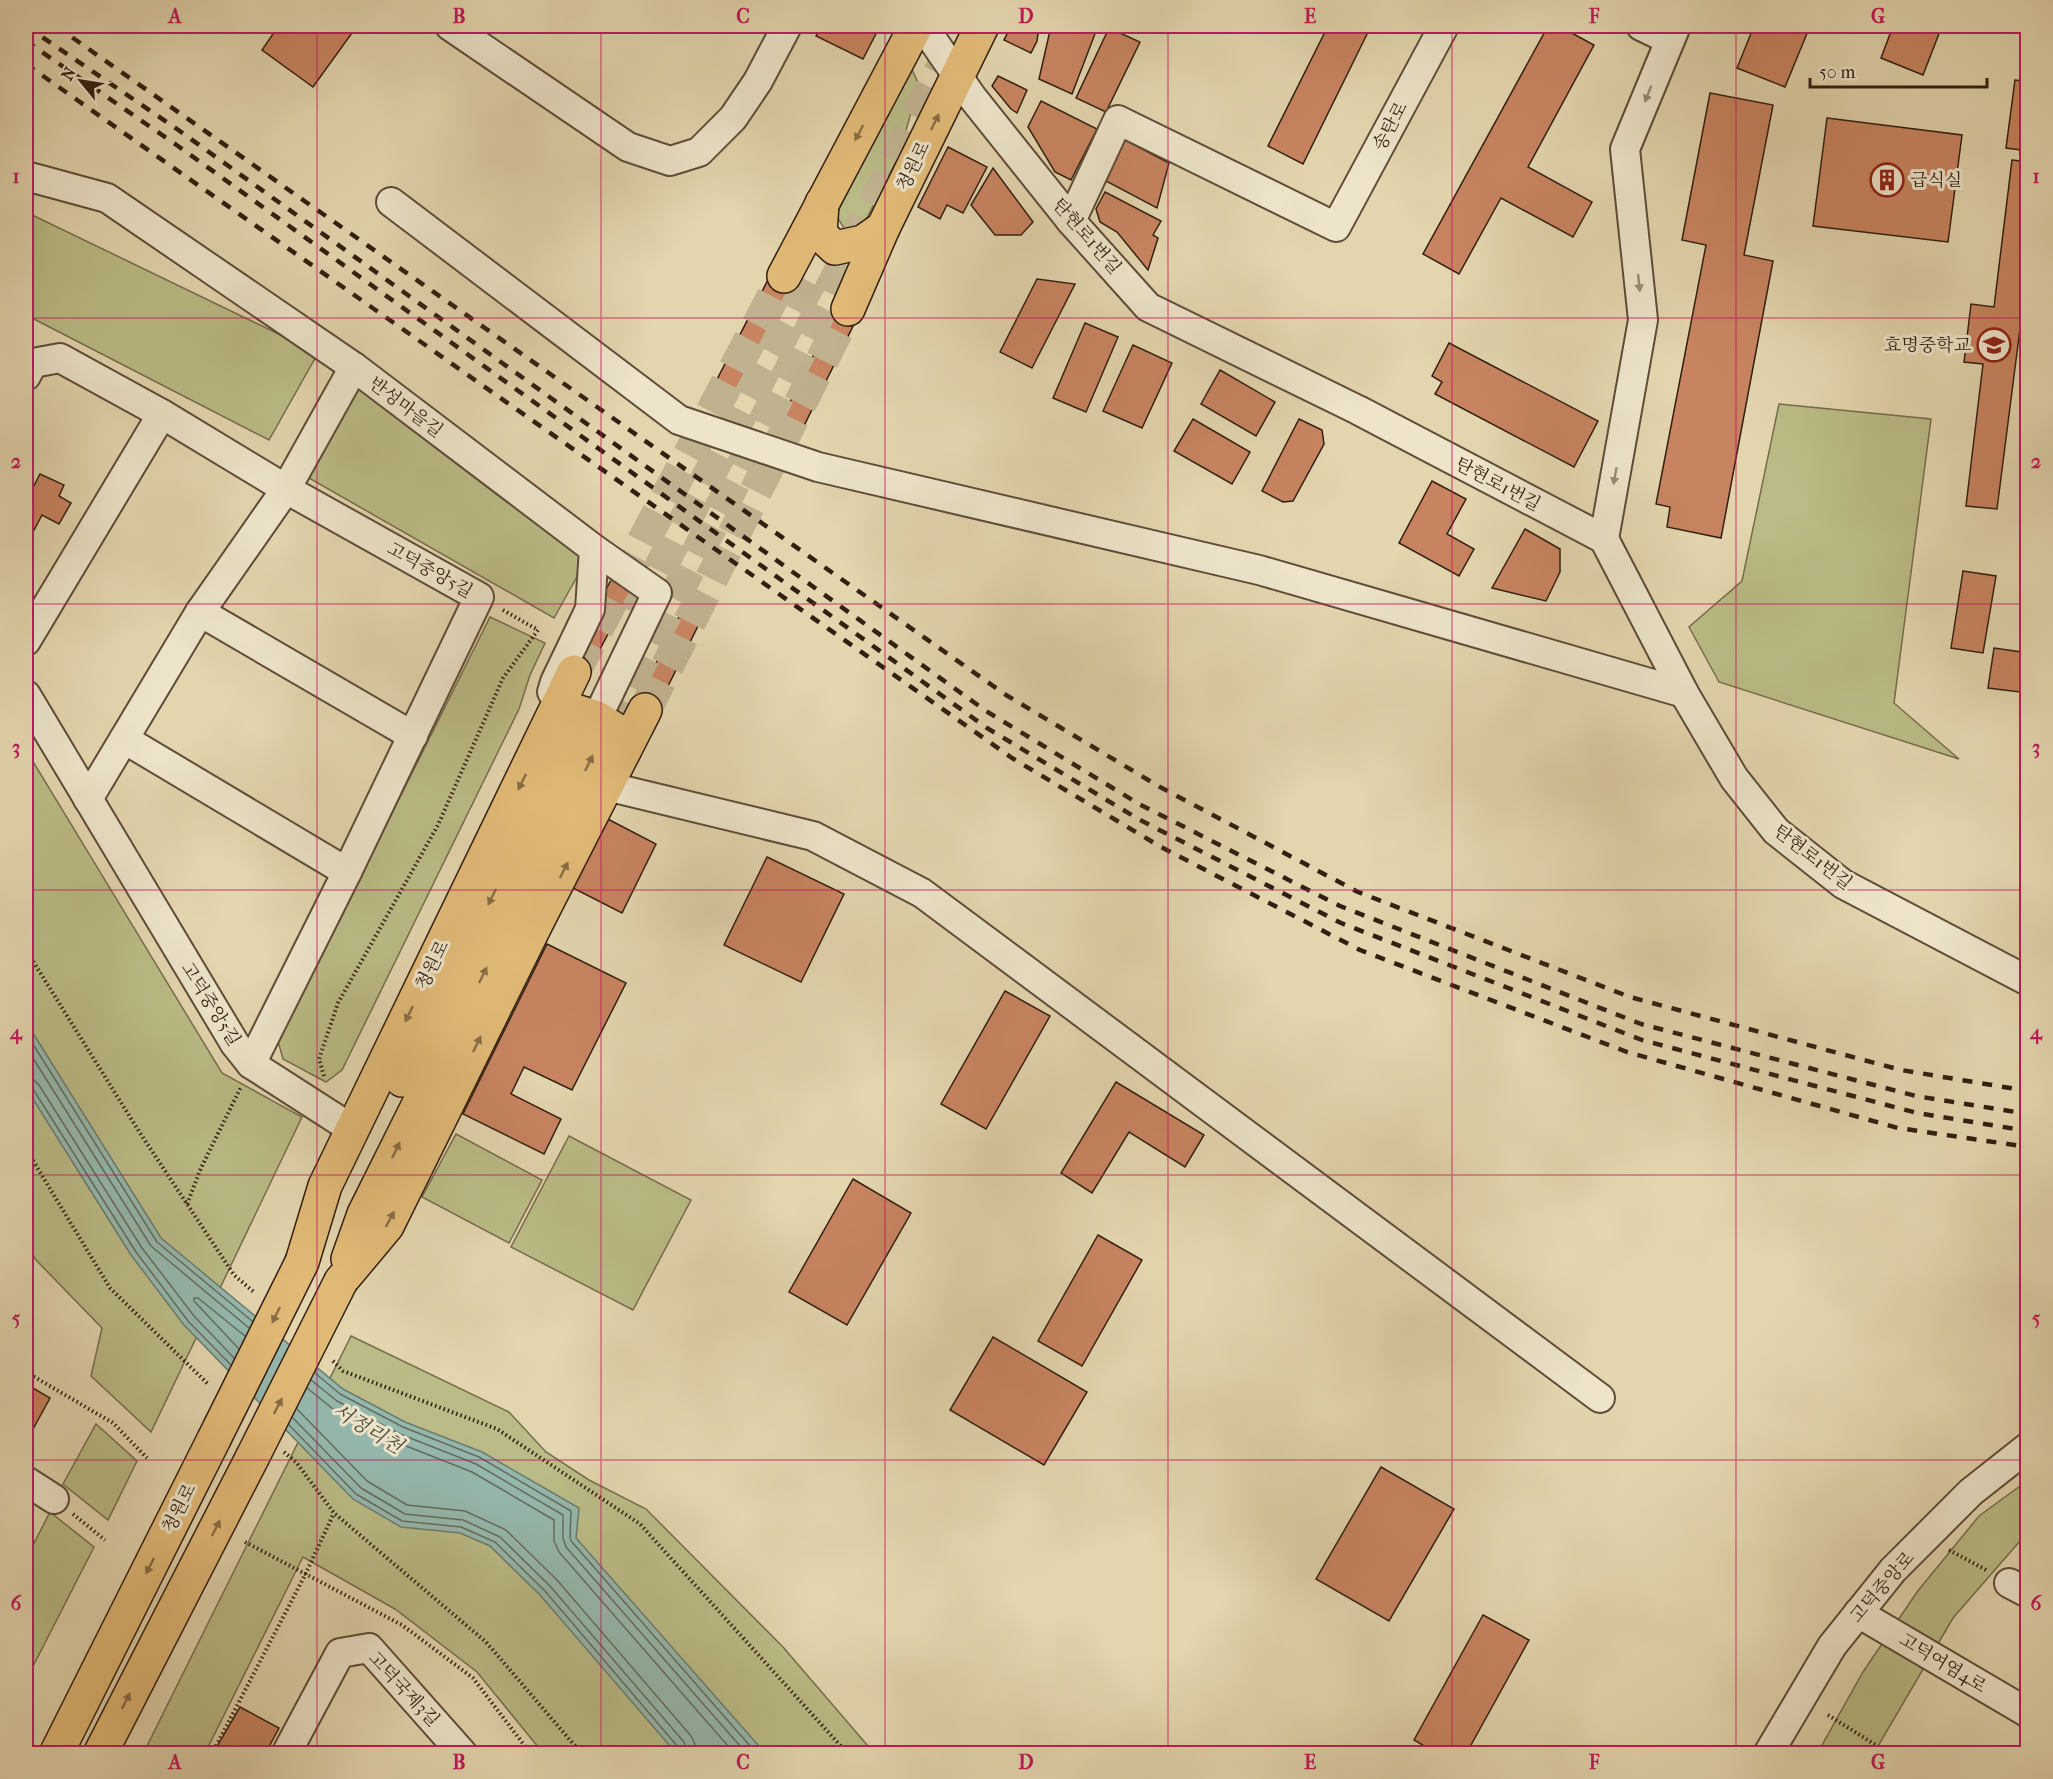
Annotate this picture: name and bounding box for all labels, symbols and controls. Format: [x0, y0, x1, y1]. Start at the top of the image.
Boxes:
text: A [167, 5, 183, 28]
text: B [452, 5, 466, 28]
text: C [736, 5, 750, 28]
text: D [1018, 5, 1034, 28]
text: E [1304, 5, 1316, 28]
text: F [1588, 5, 1600, 28]
text: G [1871, 5, 1885, 28]
north arrow [51, 51, 111, 111]
scale bar [1810, 51, 1987, 89]
text: 50 m [1819, 62, 1856, 83]
text: N [57, 63, 80, 84]
one-way arrow [1643, 85, 1653, 103]
street label: 송탄로 [1369, 98, 1412, 154]
one-way arrow [930, 114, 939, 131]
one-way arrow [854, 124, 864, 141]
street label: 청원로 [893, 138, 934, 194]
building icon: 급식실 [1869, 162, 1905, 198]
text: 1 [12, 165, 20, 188]
text: 1 [2032, 165, 2040, 188]
place label: 급식실 [1910, 170, 1962, 191]
street label: 탄현로1번길 [1048, 194, 1125, 278]
one-way arrow [1635, 274, 1644, 293]
school or university icon: 효명중학교 [1976, 327, 2012, 363]
place label: 효명중학교 [1884, 335, 1972, 356]
street label: 반성마을길 [365, 373, 447, 442]
text: 2 [11, 450, 21, 473]
text: 2 [2031, 450, 2041, 473]
street label: 탄현로1번길 [1452, 453, 1544, 516]
one-way arrow [1610, 466, 1619, 485]
street label: 고덕중앙5길 [383, 538, 476, 603]
text: 3 [12, 736, 20, 759]
text: 3 [2032, 736, 2040, 759]
one-way arrow [584, 755, 593, 772]
one-way arrow [517, 773, 527, 791]
street label: 탄현로1번길 [1769, 820, 1856, 894]
one-way arrow [559, 861, 568, 878]
one-way arrow [488, 888, 497, 905]
street label: 청원로 [412, 937, 453, 993]
street label: 고덕중앙5길 [177, 959, 245, 1050]
one-way arrow [478, 967, 488, 984]
one-way arrow [404, 1005, 413, 1022]
text: 4 [9, 1021, 23, 1045]
text: 4 [2029, 1021, 2043, 1045]
one-way arrow [472, 1036, 481, 1053]
one-way arrow [391, 1141, 401, 1158]
one-way arrow [385, 1210, 395, 1227]
one-way arrow [271, 1306, 280, 1323]
text: 5 [12, 1307, 21, 1330]
text: 5 [2032, 1307, 2041, 1330]
one-way arrow [273, 1397, 283, 1414]
water label: 서정리천 [329, 1399, 408, 1459]
street label: 청원로 [158, 1480, 201, 1536]
one-way arrow [210, 1519, 220, 1537]
street label: 고덕중앙로 [1846, 1548, 1919, 1627]
one-way arrow [145, 1558, 155, 1575]
text: 6 [11, 1592, 23, 1615]
text: 6 [2031, 1592, 2043, 1615]
street label: 고덕여염4로 [1896, 1629, 1990, 1698]
street label: 고덕국제3길 [364, 1648, 443, 1731]
one-way arrow [122, 1693, 131, 1710]
text: A [167, 1751, 183, 1774]
text: B [452, 1751, 466, 1774]
text: C [736, 1751, 750, 1774]
text: D [1018, 1751, 1034, 1774]
text: E [1304, 1751, 1316, 1774]
text: F [1588, 1751, 1600, 1774]
text: G [1871, 1751, 1885, 1774]

